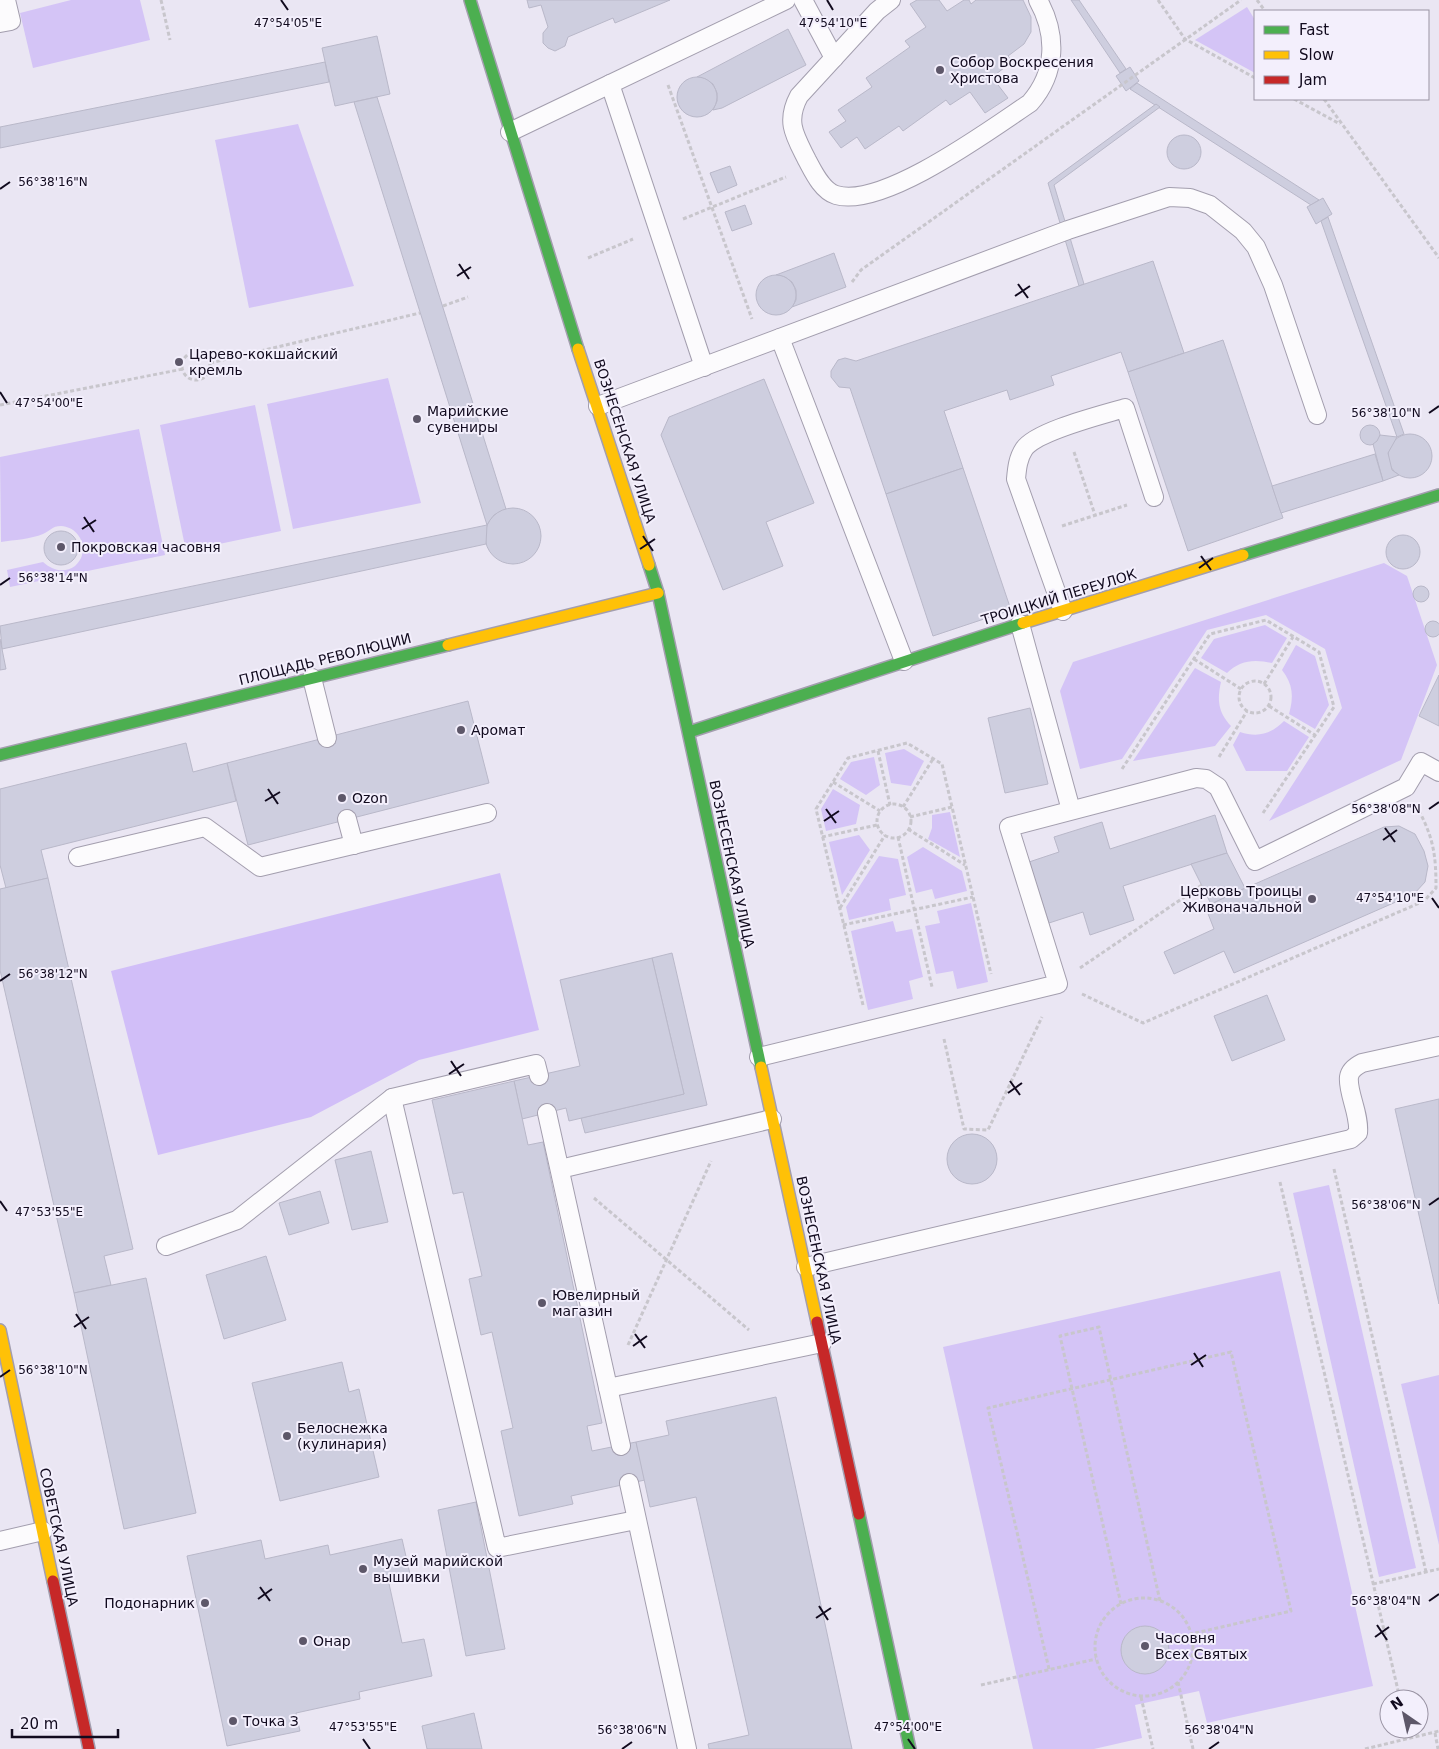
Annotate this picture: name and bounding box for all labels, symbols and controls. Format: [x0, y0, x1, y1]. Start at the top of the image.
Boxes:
legend [1254, 10, 1429, 100]
text: 47°54'05"E [254, 16, 322, 30]
text: 47°54'10"E [799, 16, 867, 30]
text: Fast [1299, 21, 1329, 39]
text: Slow [1299, 46, 1334, 64]
place label: Собор Воскресения Христова [950, 54, 1094, 86]
marker: Собор Воскресения Христова [934, 64, 946, 76]
text: Jam [1298, 71, 1327, 89]
text: 56°38'16"N [18, 175, 88, 189]
place label: Царево-кокшайский кремль [189, 346, 338, 378]
marker: Царево-кокшайский кремль [173, 356, 185, 368]
street label: ВОЗНЕСЕНСКАЯ УЛИЦА [591, 357, 659, 525]
text: 47°54'00"E [15, 396, 83, 410]
place label: Марийские сувениры [427, 403, 509, 435]
text: 56°38'10"N [1351, 406, 1421, 420]
marker: Марийские сувениры [411, 413, 423, 425]
place label: Покровская часовня [71, 539, 221, 555]
marker: Покровская часовня [55, 541, 67, 553]
street label: ТРОИЦКИЙ ПЕРЕУЛОК [978, 565, 1139, 629]
text: 56°38'14"N [18, 571, 88, 585]
street label: ПЛОЩАДЬ РЕВОЛЮЦИИ [237, 630, 413, 688]
place label: Аромат [471, 722, 525, 738]
marker: Аромат [455, 724, 467, 736]
street label: ВОЗНЕСЕНСКАЯ УЛИЦА [706, 778, 758, 950]
place label: Ozon [352, 790, 388, 806]
marker: Ozon [336, 792, 348, 804]
text: 56°38'08"N [1351, 802, 1421, 816]
place label: Церковь Троицы Живоначальной [1180, 883, 1302, 915]
text: 47°54'10"E [1356, 891, 1424, 905]
marker: Церковь Троицы Живоначальной [1306, 893, 1318, 905]
text: 56°38'12"N [18, 967, 88, 981]
street label: ВОЗНЕСЕНСКАЯ УЛИЦА [793, 1174, 845, 1346]
text: 56°38'06"N [1351, 1198, 1421, 1212]
text: 47°53'55"E [15, 1205, 83, 1219]
place label: Ювелирный магазин [552, 1287, 640, 1319]
marker: Ювелирный магазин [536, 1297, 548, 1309]
text: 56°38'10"N [18, 1363, 88, 1377]
place label: Белоснежка (кулинария) [297, 1420, 388, 1452]
marker: Белоснежка (кулинария) [281, 1430, 293, 1442]
street label: СОВЕТСКАЯ УЛИЦА [36, 1466, 82, 1608]
place label: Музей марийской вышивки [373, 1553, 503, 1585]
marker: Музей марийской вышивки [357, 1563, 369, 1575]
text: 56°38'04"N [1351, 1594, 1421, 1608]
place label: Подонарник [104, 1595, 195, 1611]
marker: Подонарник [199, 1597, 211, 1609]
place label: Часовня Всех Святых [1155, 1630, 1248, 1662]
place label: Онар [313, 1633, 351, 1649]
marker: Онар [297, 1635, 309, 1647]
marker: Часовня Всех Святых [1139, 1640, 1151, 1652]
north arrow [1379, 1689, 1429, 1739]
text: N [1387, 1693, 1406, 1713]
scale bar [12, 1706, 119, 1738]
place label: Точка З [242, 1713, 299, 1729]
text: 20 m [20, 1715, 58, 1733]
marker: Точка З [227, 1715, 239, 1727]
text: 47°53'55"E [329, 1720, 397, 1734]
text: 47°54'00"E [874, 1720, 942, 1734]
text: 56°38'06"N [597, 1723, 667, 1737]
text: 56°38'04"N [1184, 1723, 1254, 1737]

